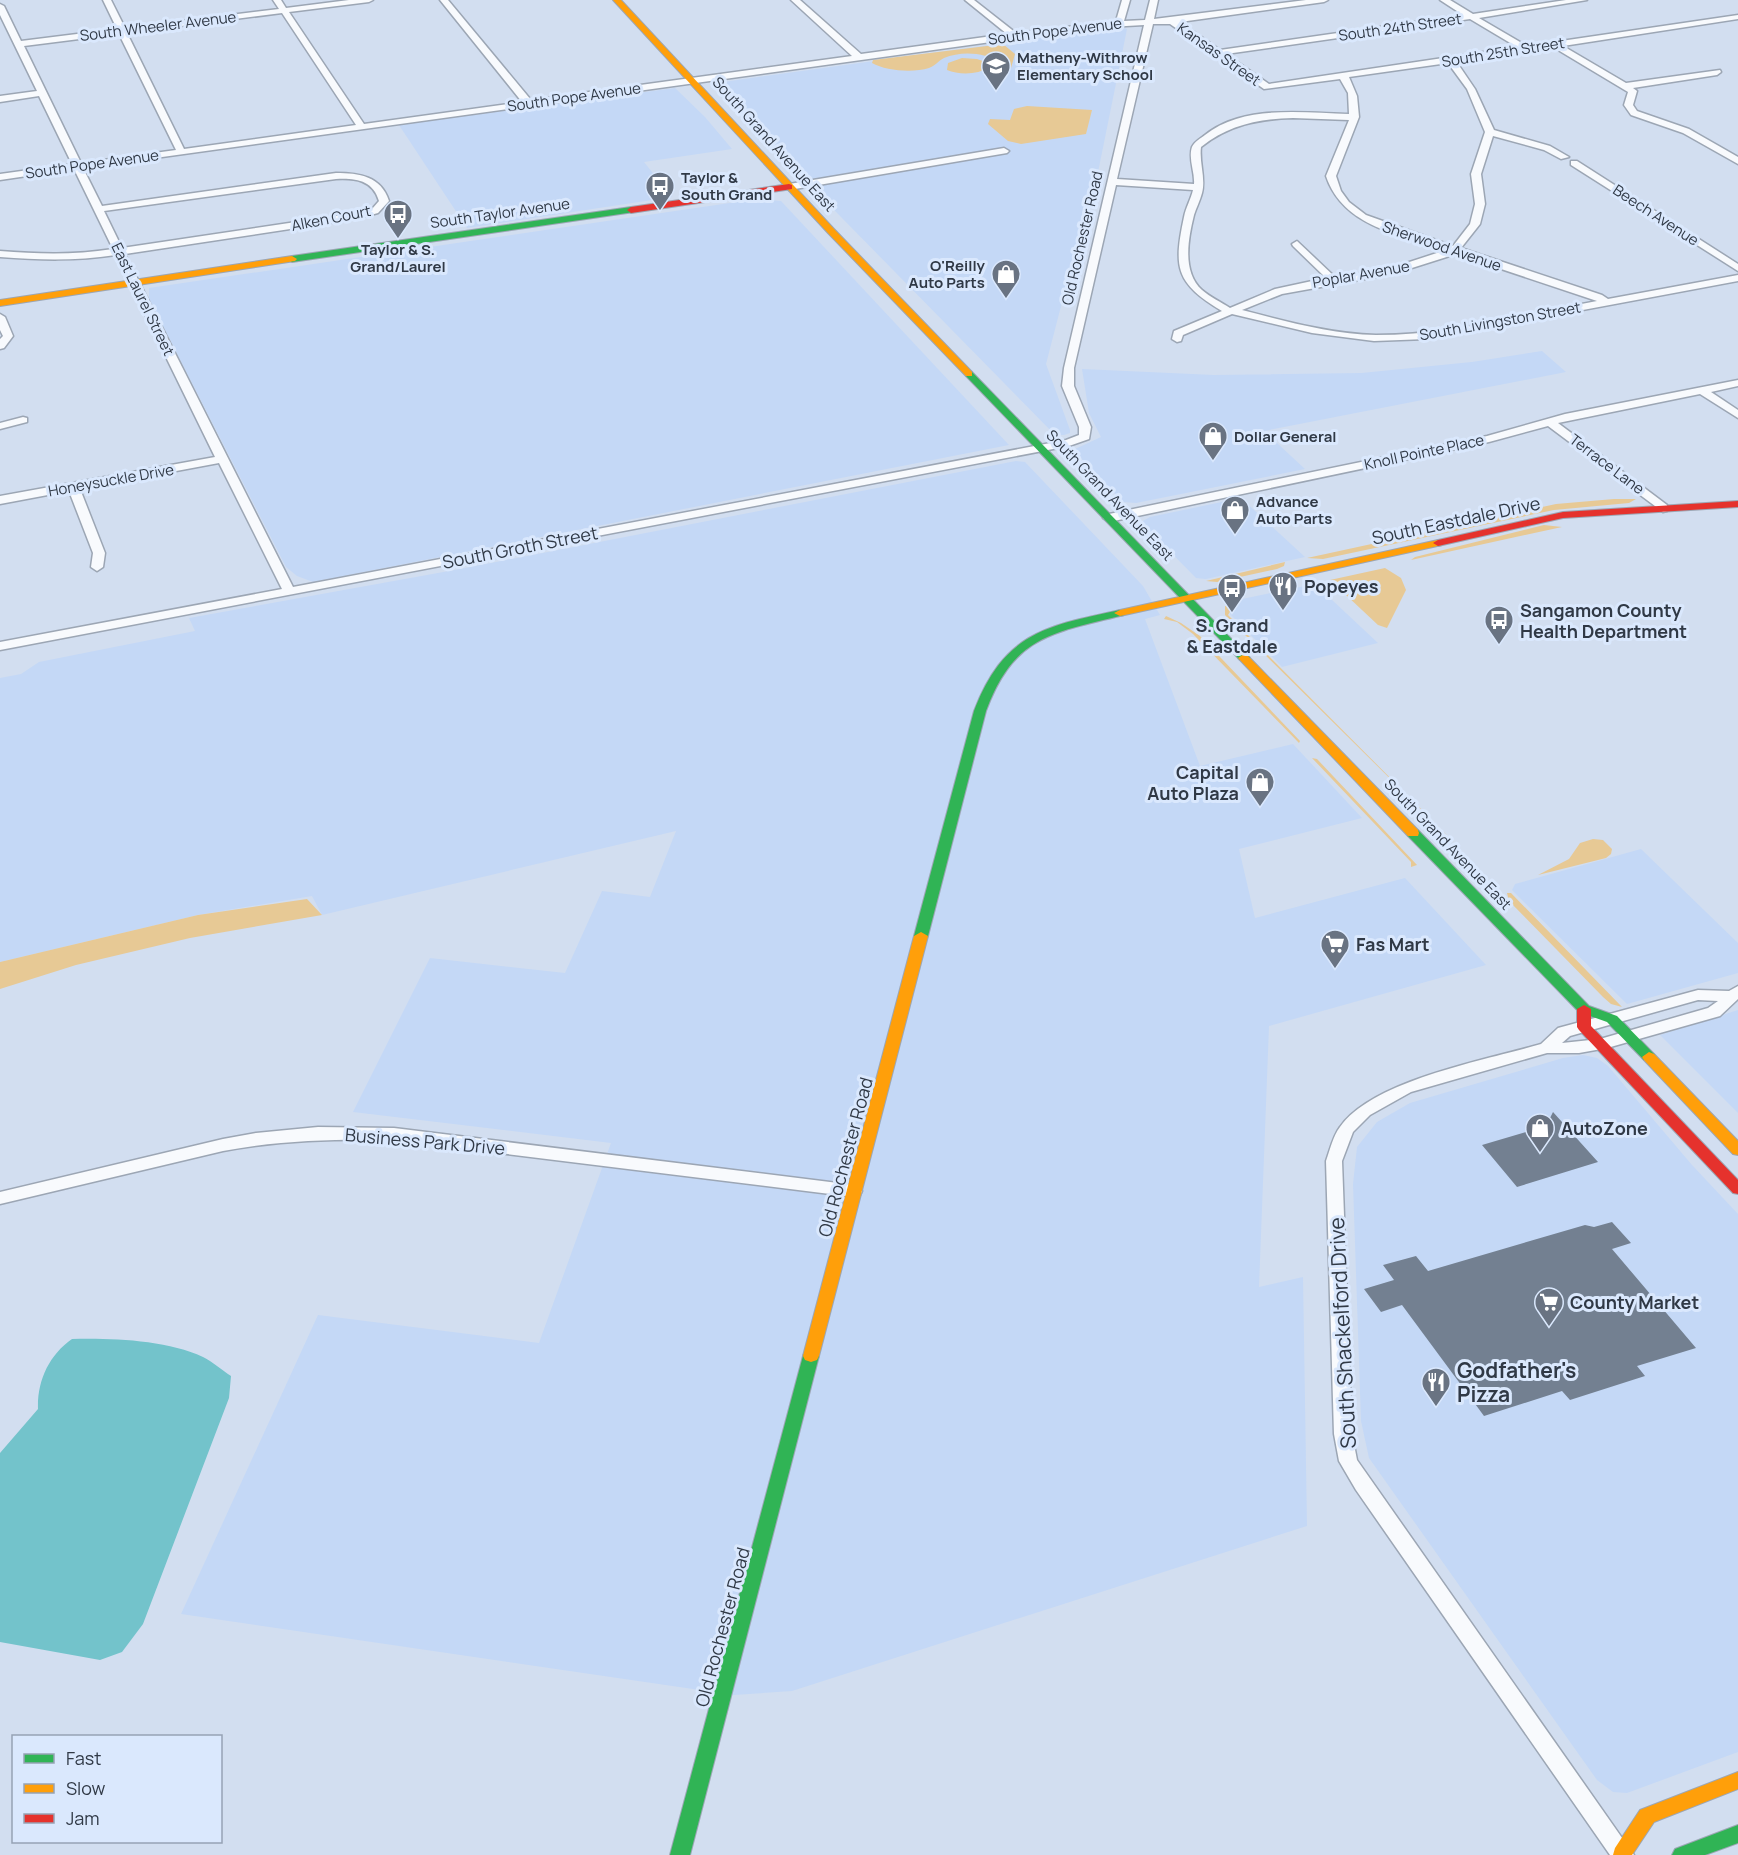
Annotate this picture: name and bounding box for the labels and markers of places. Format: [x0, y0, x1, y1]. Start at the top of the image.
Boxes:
place label: Matheny-Withrow Elementary School [1017, 47, 1153, 85]
school or university icon: Matheny-Withrow Elementary School [980, 50, 1012, 92]
place label: Taylor & South Grand [681, 167, 772, 205]
bus stop icon: Taylor & South Grand [644, 170, 676, 212]
bus stop icon: Taylor & S. Grand/Laurel [382, 198, 414, 240]
place label: Taylor & S. Grand/Laurel [350, 239, 446, 277]
place label: O'Reilly Auto Parts [909, 255, 986, 293]
shop icon: O'Reilly Auto Parts [990, 258, 1022, 300]
shop icon: Dollar General [1197, 420, 1229, 462]
place label: Dollar General [1234, 426, 1337, 447]
place label: Advance Auto Parts [1256, 491, 1332, 529]
shop icon: Advance Auto Parts [1219, 494, 1251, 536]
restaurant icon: Popeyes [1267, 570, 1299, 612]
bus stop icon: S. Grand & Eastdale [1216, 572, 1248, 614]
place label: Popeyes [1304, 574, 1379, 598]
place label: Sangamon County Health Department [1520, 598, 1687, 643]
bus stop icon: Sangamon County Health Department [1483, 604, 1515, 646]
place label: S. Grand & Eastdale [1187, 613, 1278, 658]
place label: Capital Auto Plaza [1147, 760, 1239, 805]
shop icon: Capital Auto Plaza [1244, 766, 1276, 808]
supermarket icon: Fas Mart [1319, 928, 1351, 970]
place label: Fas Mart [1356, 932, 1430, 956]
shop icon: AutoZone [1524, 1112, 1556, 1154]
place label: AutoZone [1561, 1116, 1648, 1140]
supermarket icon: County Market [1533, 1286, 1565, 1328]
place label: County Market [1570, 1290, 1699, 1314]
place label: Godfather's Pizza [1457, 1356, 1576, 1408]
restaurant icon: Godfather's Pizza [1420, 1366, 1452, 1408]

